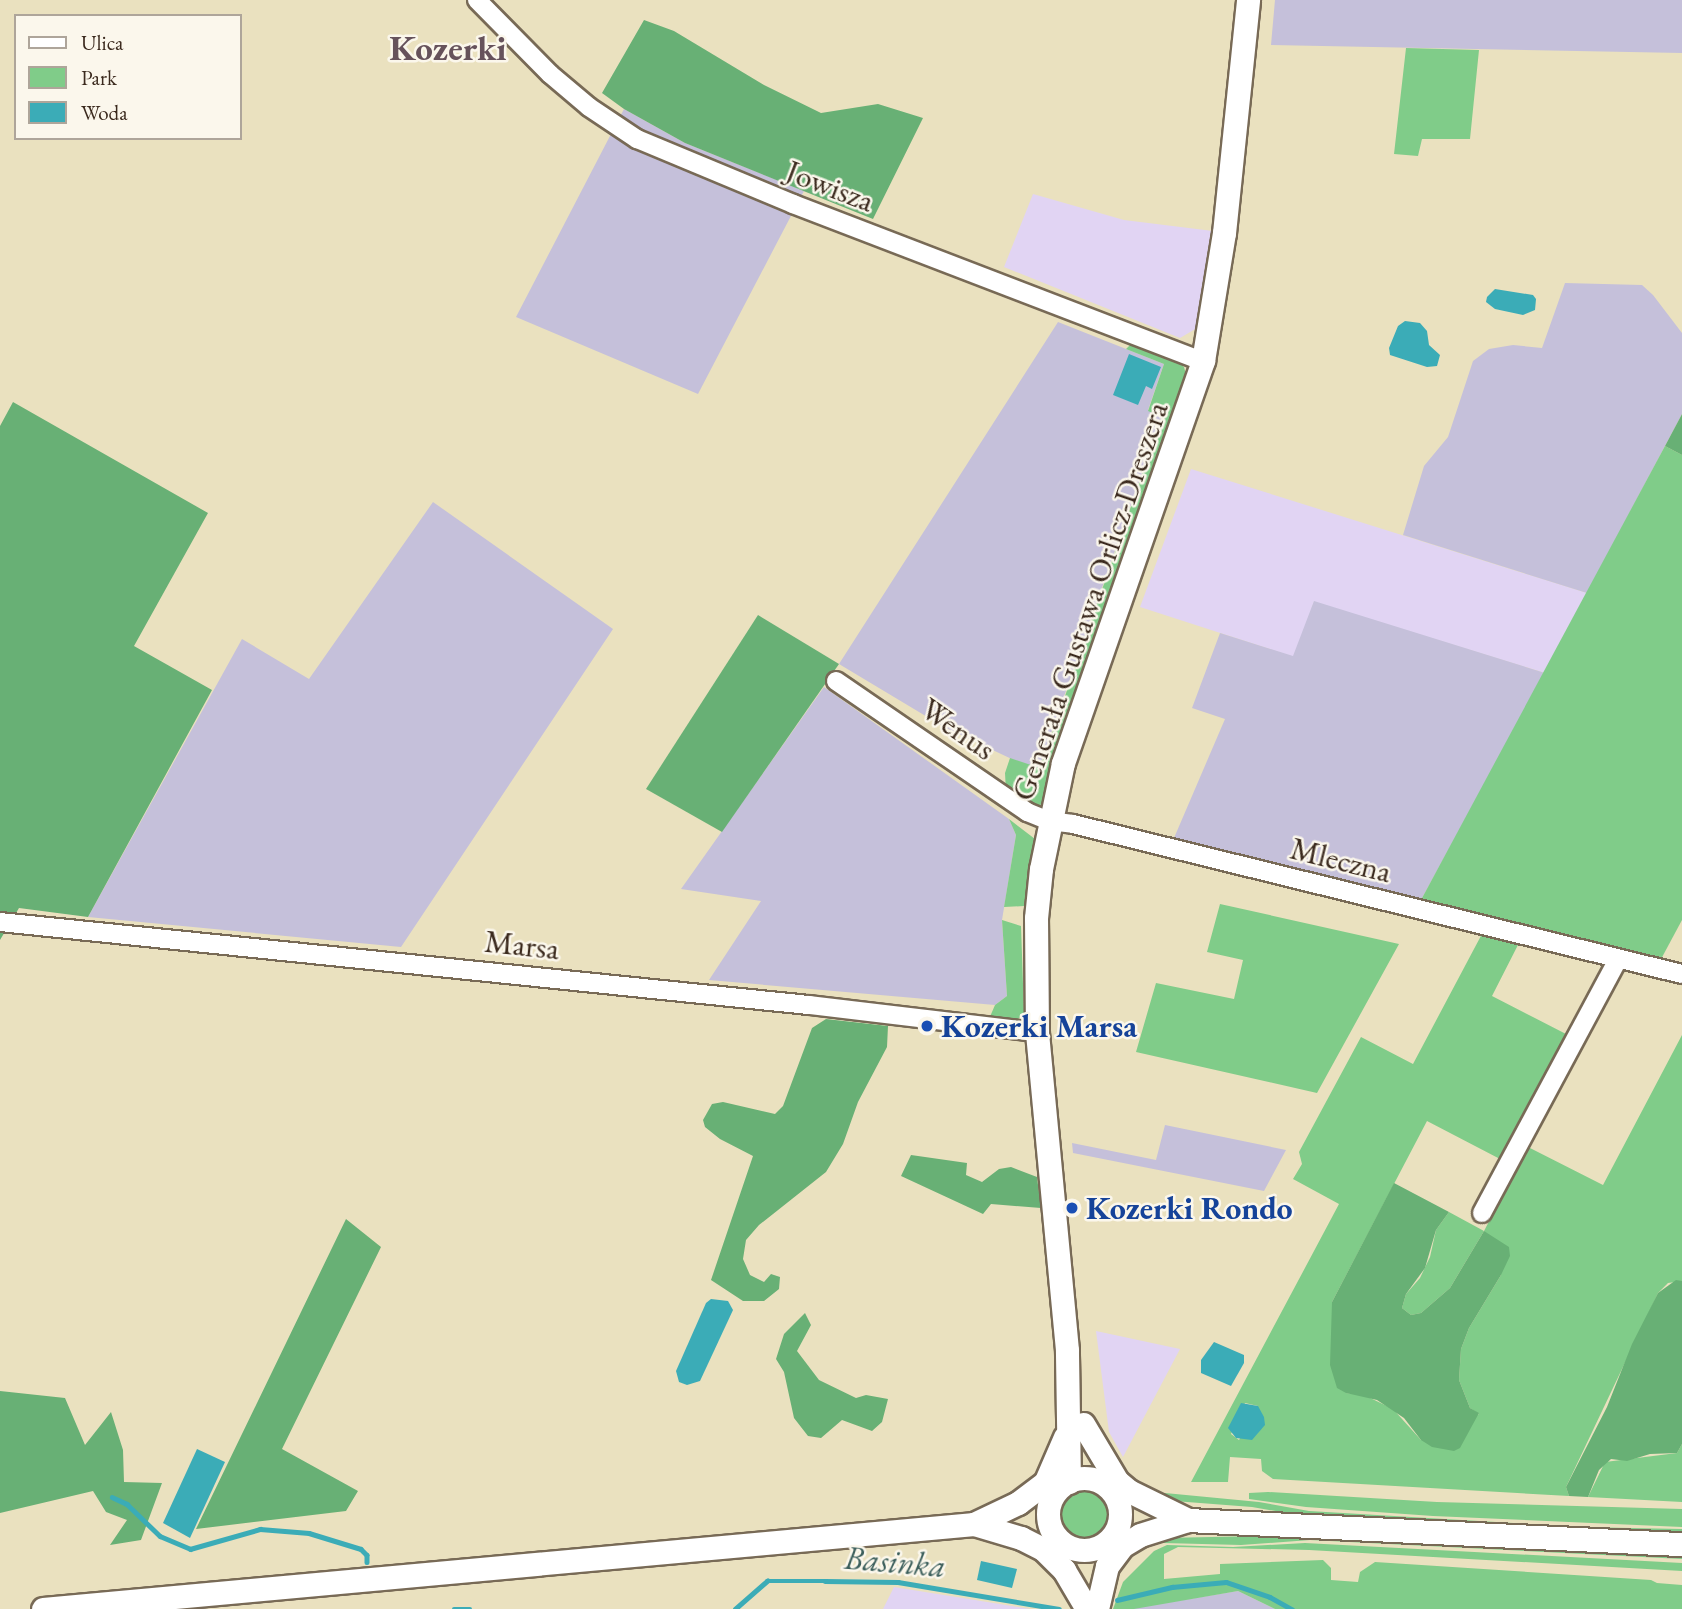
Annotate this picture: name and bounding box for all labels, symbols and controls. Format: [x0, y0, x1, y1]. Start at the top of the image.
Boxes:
legend [14, 14, 242, 140]
district label: Kozerki [389, 27, 507, 69]
text: Ulica [81, 29, 123, 56]
text: Park [81, 64, 117, 91]
text: Woda [81, 99, 128, 126]
street label: Jowisza [781, 152, 879, 220]
street label: Generała Gustawa Orlicz-Dreszera [1004, 396, 1176, 806]
street label: Wenus [913, 690, 1003, 768]
street label: Mleczna [1287, 829, 1395, 891]
street label: Marsa [483, 922, 561, 968]
place label: Kozerki Marsa [941, 1007, 1137, 1045]
marker: Kozerki Marsa [919, 1018, 935, 1034]
place label: Kozerki Rondo [1086, 1189, 1293, 1227]
marker: Kozerki Rondo [1064, 1200, 1080, 1216]
water label: Basinka [843, 1538, 947, 1586]

